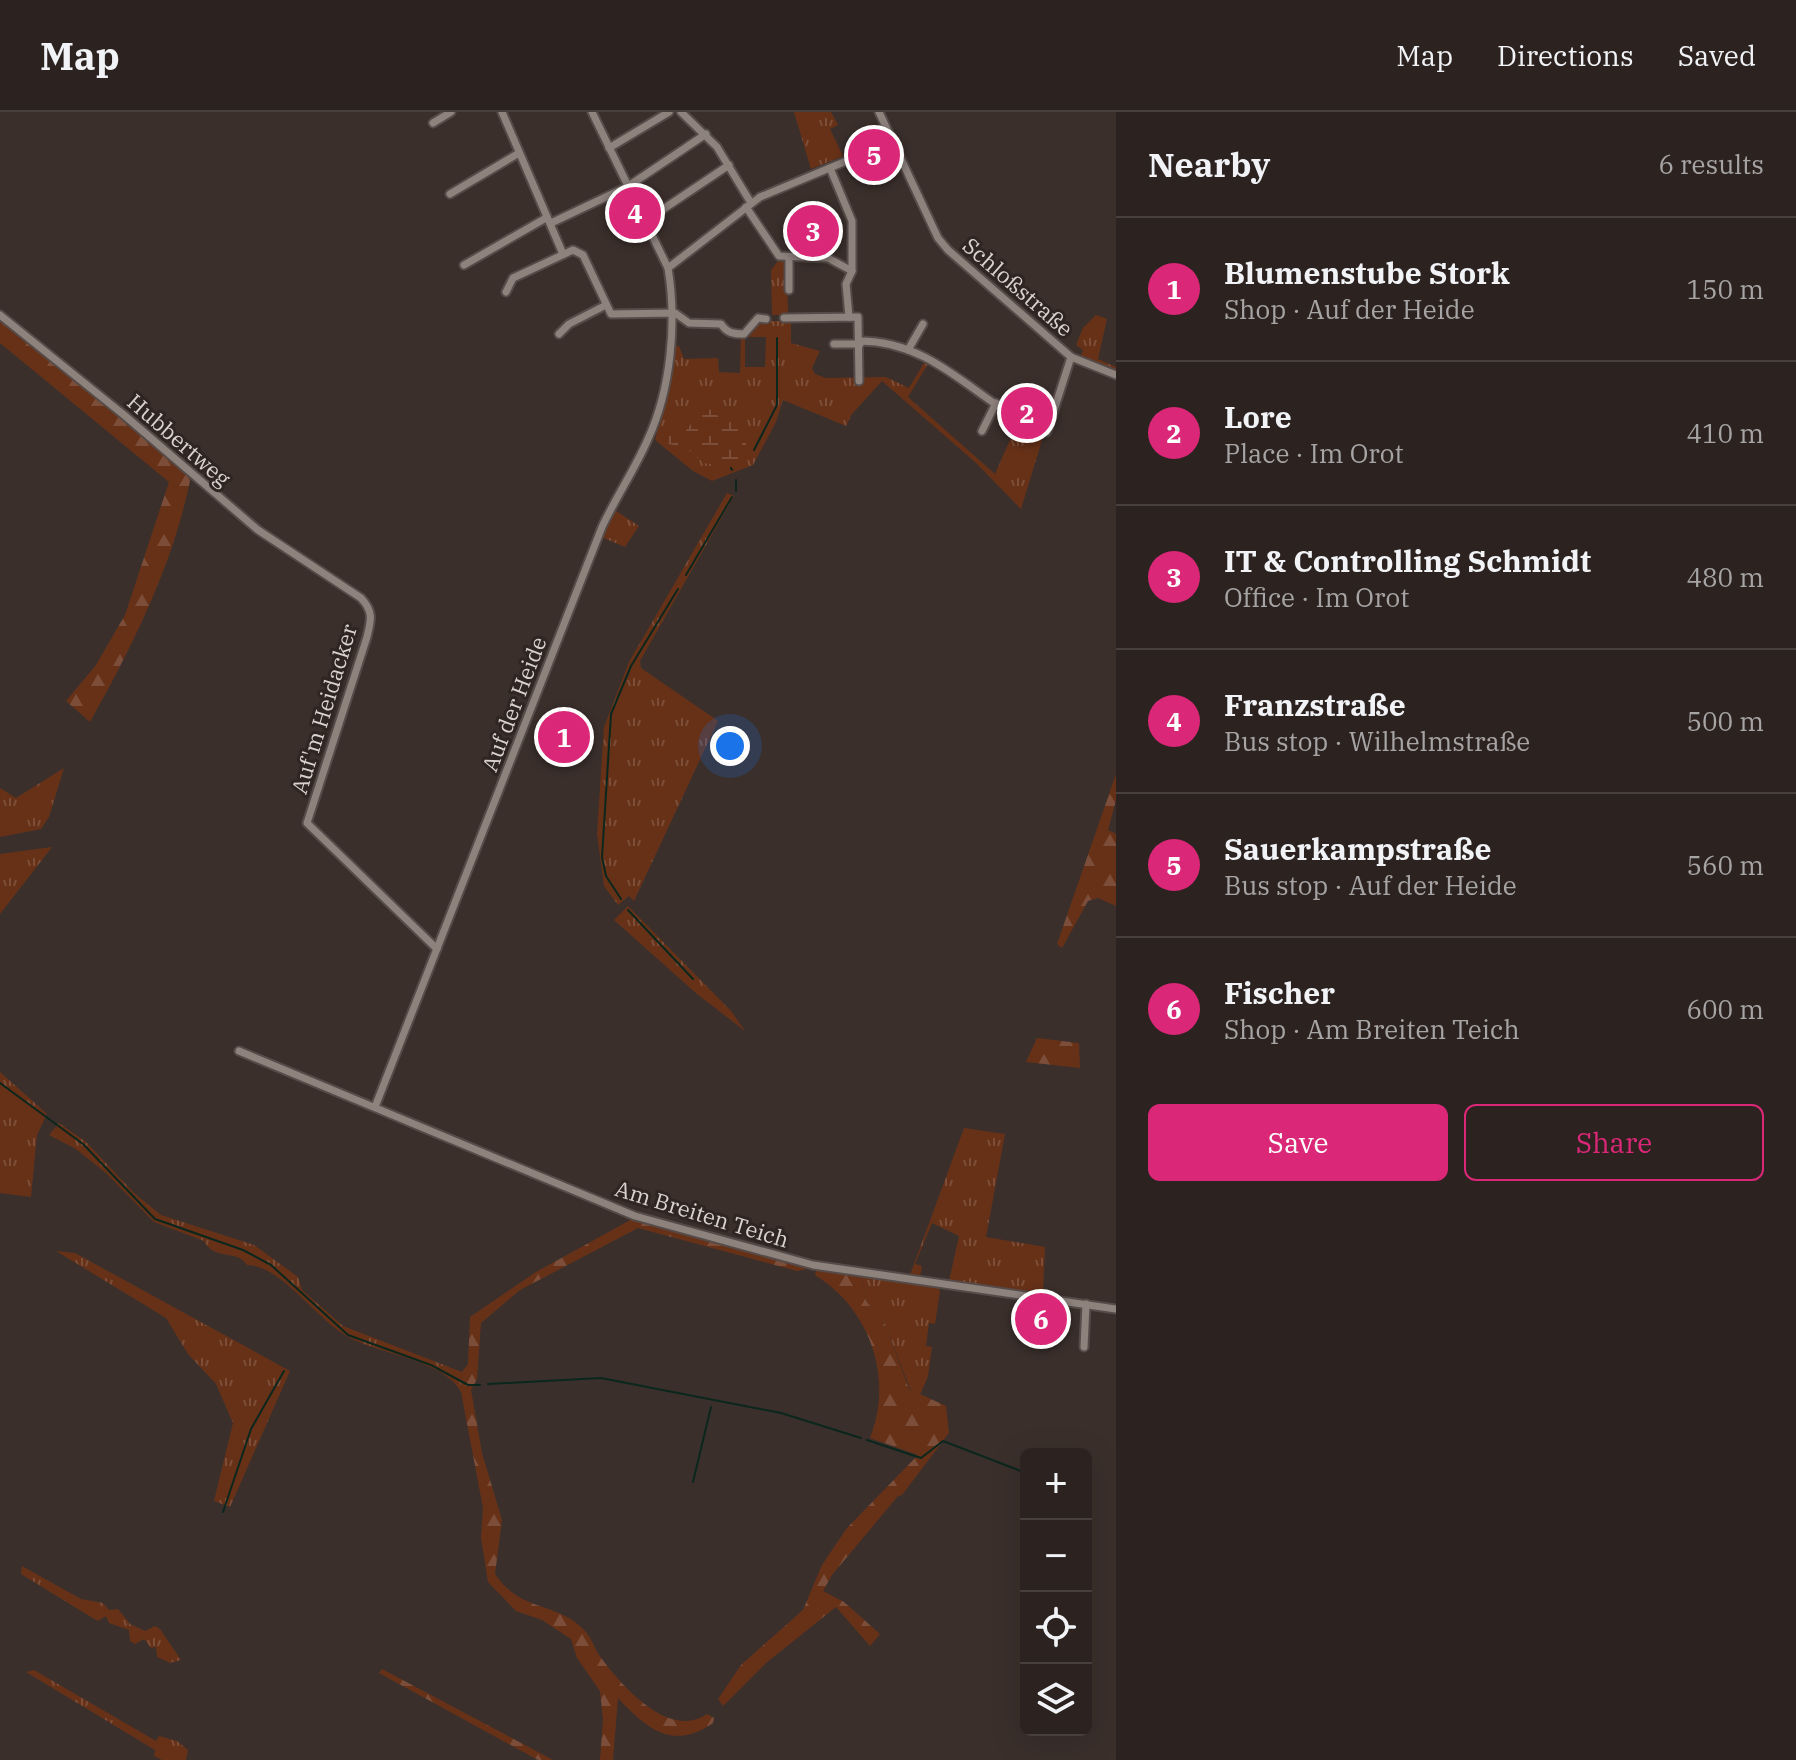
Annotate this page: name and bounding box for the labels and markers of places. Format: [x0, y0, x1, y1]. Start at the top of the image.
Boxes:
pin: 5 [848, 125, 900, 185]
pin: 4 [609, 183, 661, 243]
pin: 3 [787, 201, 839, 261]
pin: 2 [1001, 383, 1053, 443]
pin: 1 [538, 707, 590, 767]
pin: 6 [1015, 1289, 1067, 1349]

